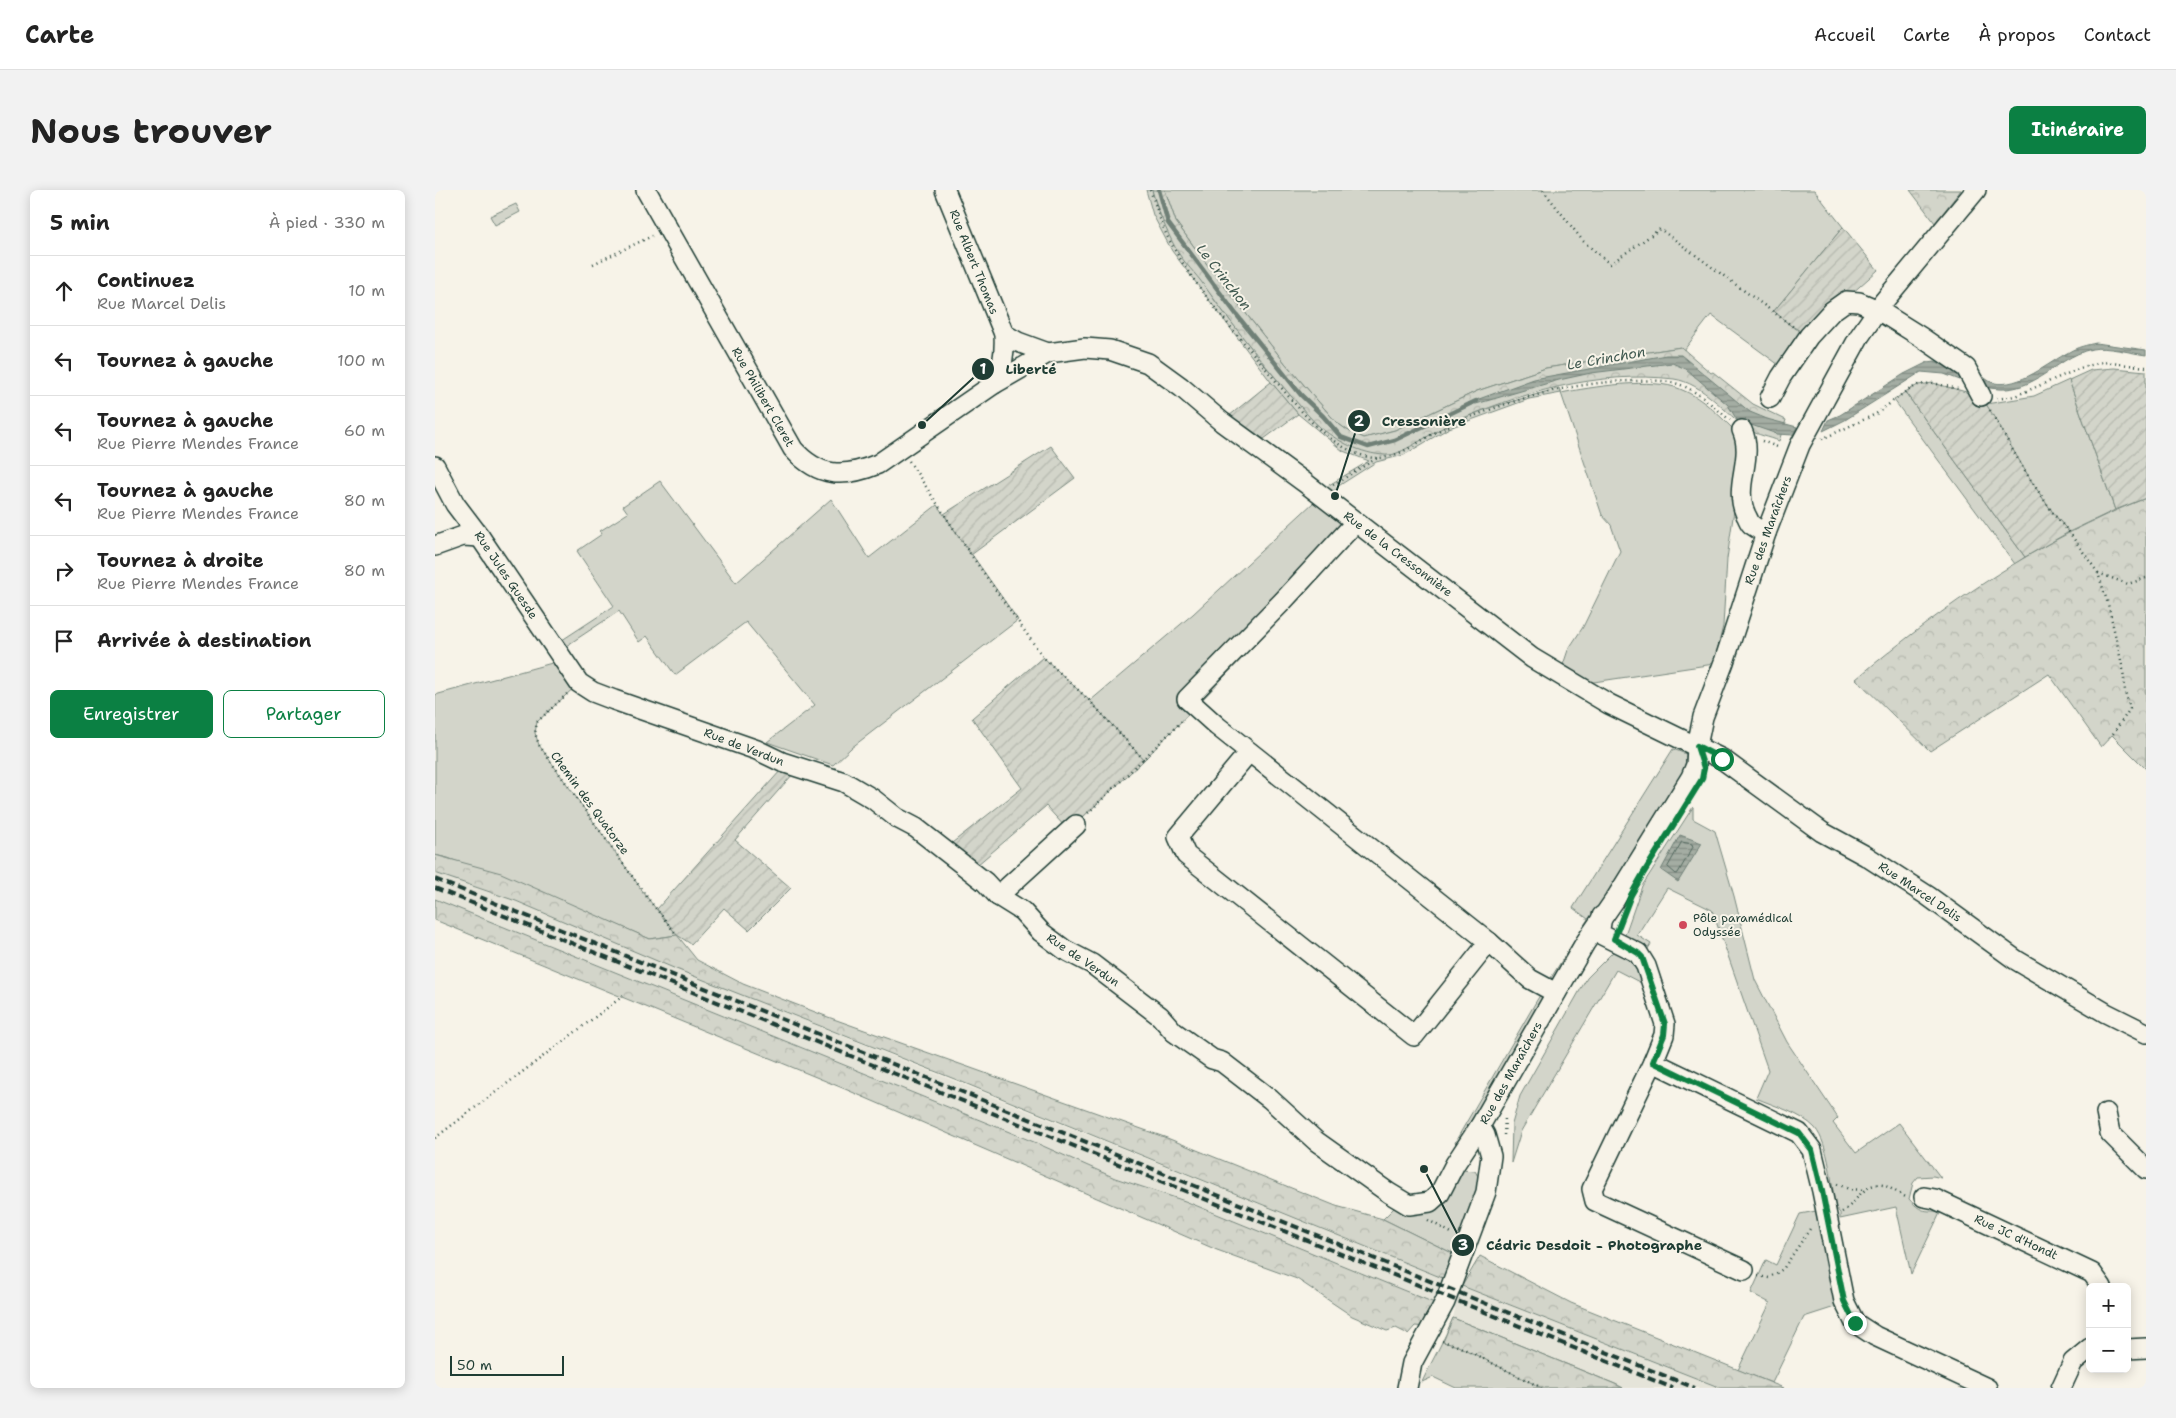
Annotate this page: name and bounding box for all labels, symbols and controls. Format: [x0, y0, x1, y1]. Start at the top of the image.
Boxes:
text: Carte [25, 19, 94, 51]
text: Accueil [1814, 23, 1875, 47]
text: Carte [1903, 23, 1950, 47]
text: À propos [1978, 23, 2056, 47]
text: Contact [2084, 23, 2151, 47]
button: Itinéraire [2009, 106, 2146, 154]
text: Nous trouver [30, 107, 272, 154]
street label: Rue Albert Thomas [946, 207, 1002, 317]
text: 5 min [50, 209, 110, 237]
text: À pied · 330 m [269, 212, 385, 233]
water label: Le Crinchon [1192, 240, 1256, 314]
text: Continuez [97, 268, 195, 293]
icon: ahead [50, 277, 78, 305]
text: 10 m [348, 280, 385, 301]
text: Rue Marcel Delis [97, 293, 226, 314]
water label: Le Crinchon [1565, 342, 1647, 374]
street label: Rue Philibert Cleret [728, 344, 798, 450]
icon: left [50, 347, 78, 375]
text: Tournez à gauche [97, 348, 274, 373]
text: 100 m [337, 350, 385, 371]
callout: Liberté [970, 354, 1066, 383]
text: 1 [980, 359, 987, 379]
text: Liberté [1005, 360, 1057, 378]
callout: Cressonière [1347, 407, 1476, 436]
text: Tournez à gauche [97, 408, 274, 433]
text: 2 [1354, 411, 1365, 431]
text: Cressonière [1382, 412, 1466, 430]
icon: left [50, 417, 78, 445]
text: 60 m [344, 420, 385, 441]
text: Rue Pierre Mendes France [97, 433, 299, 454]
street label: Rue des Maraîchers [1741, 473, 1795, 587]
text: Tournez à gauche [97, 478, 274, 503]
icon: left [50, 487, 78, 515]
text: 80 m [344, 490, 385, 511]
text: Rue Pierre Mendes France [97, 503, 299, 524]
street label: Rue de la Cressonnière [1340, 508, 1456, 600]
street label: Rue Jules Guesde [471, 528, 541, 622]
text: Tournez à droite [97, 548, 264, 573]
icon: right [50, 557, 78, 585]
text: 80 m [344, 560, 385, 581]
text: Rue Pierre Mendes France [97, 573, 299, 594]
icon: arrive [50, 627, 78, 655]
text: Arrivée à destination [97, 628, 311, 653]
button: Enregistrer [50, 690, 213, 738]
button: Partager [223, 690, 385, 738]
street label: Rue de Verdun [702, 724, 786, 770]
street label: Chemin des Quatorze [547, 748, 633, 858]
route start [1711, 748, 1734, 771]
street label: Rue Marcel Delis [1875, 858, 1965, 926]
place label: Pôle paramédical Odyssée [1693, 910, 1793, 940]
marker: Pôle paramédical Odyssée [1677, 919, 1689, 931]
street label: Rue de Verdun [1043, 930, 1123, 990]
street label: Rue des Maraîchers [1476, 1019, 1546, 1127]
street label: Rue JC d'Hondt [1972, 1211, 2060, 1263]
callout: Cédric Desdoit - Photographe [1451, 1230, 1712, 1259]
text: 3 [1458, 1235, 1468, 1255]
text: Cédric Desdoit - Photographe [1486, 1236, 1702, 1254]
map controls [2086, 1283, 2131, 1373]
button: + [2086, 1283, 2131, 1328]
route end [1844, 1312, 1867, 1335]
button: − [2086, 1328, 2131, 1373]
scale bar [450, 1353, 564, 1376]
text: 50 m [457, 1356, 492, 1374]

